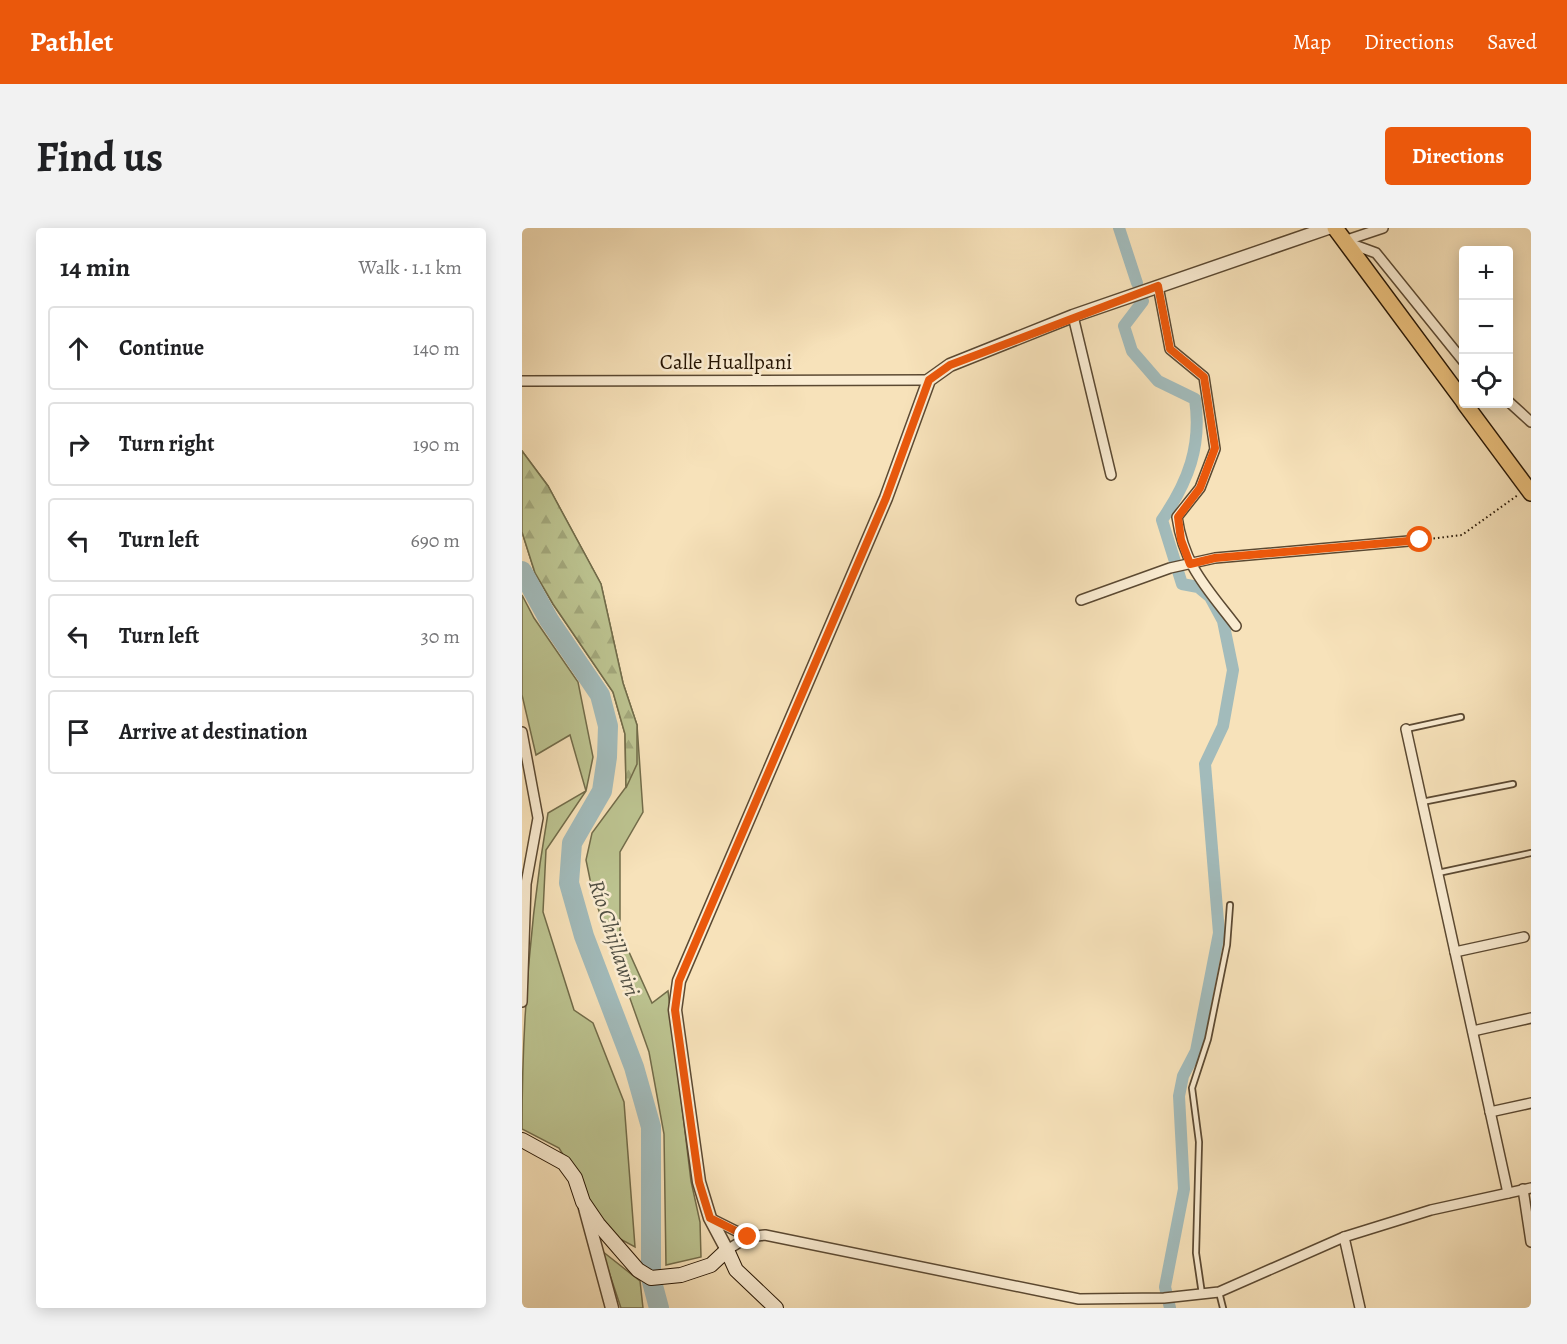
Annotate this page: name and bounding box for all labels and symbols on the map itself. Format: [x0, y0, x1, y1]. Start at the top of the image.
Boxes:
street label: Calle Huallpani [660, 348, 792, 376]
route start [1406, 526, 1432, 552]
water label: Río Chijllawiri [581, 876, 647, 1000]
route end [734, 1223, 760, 1249]

